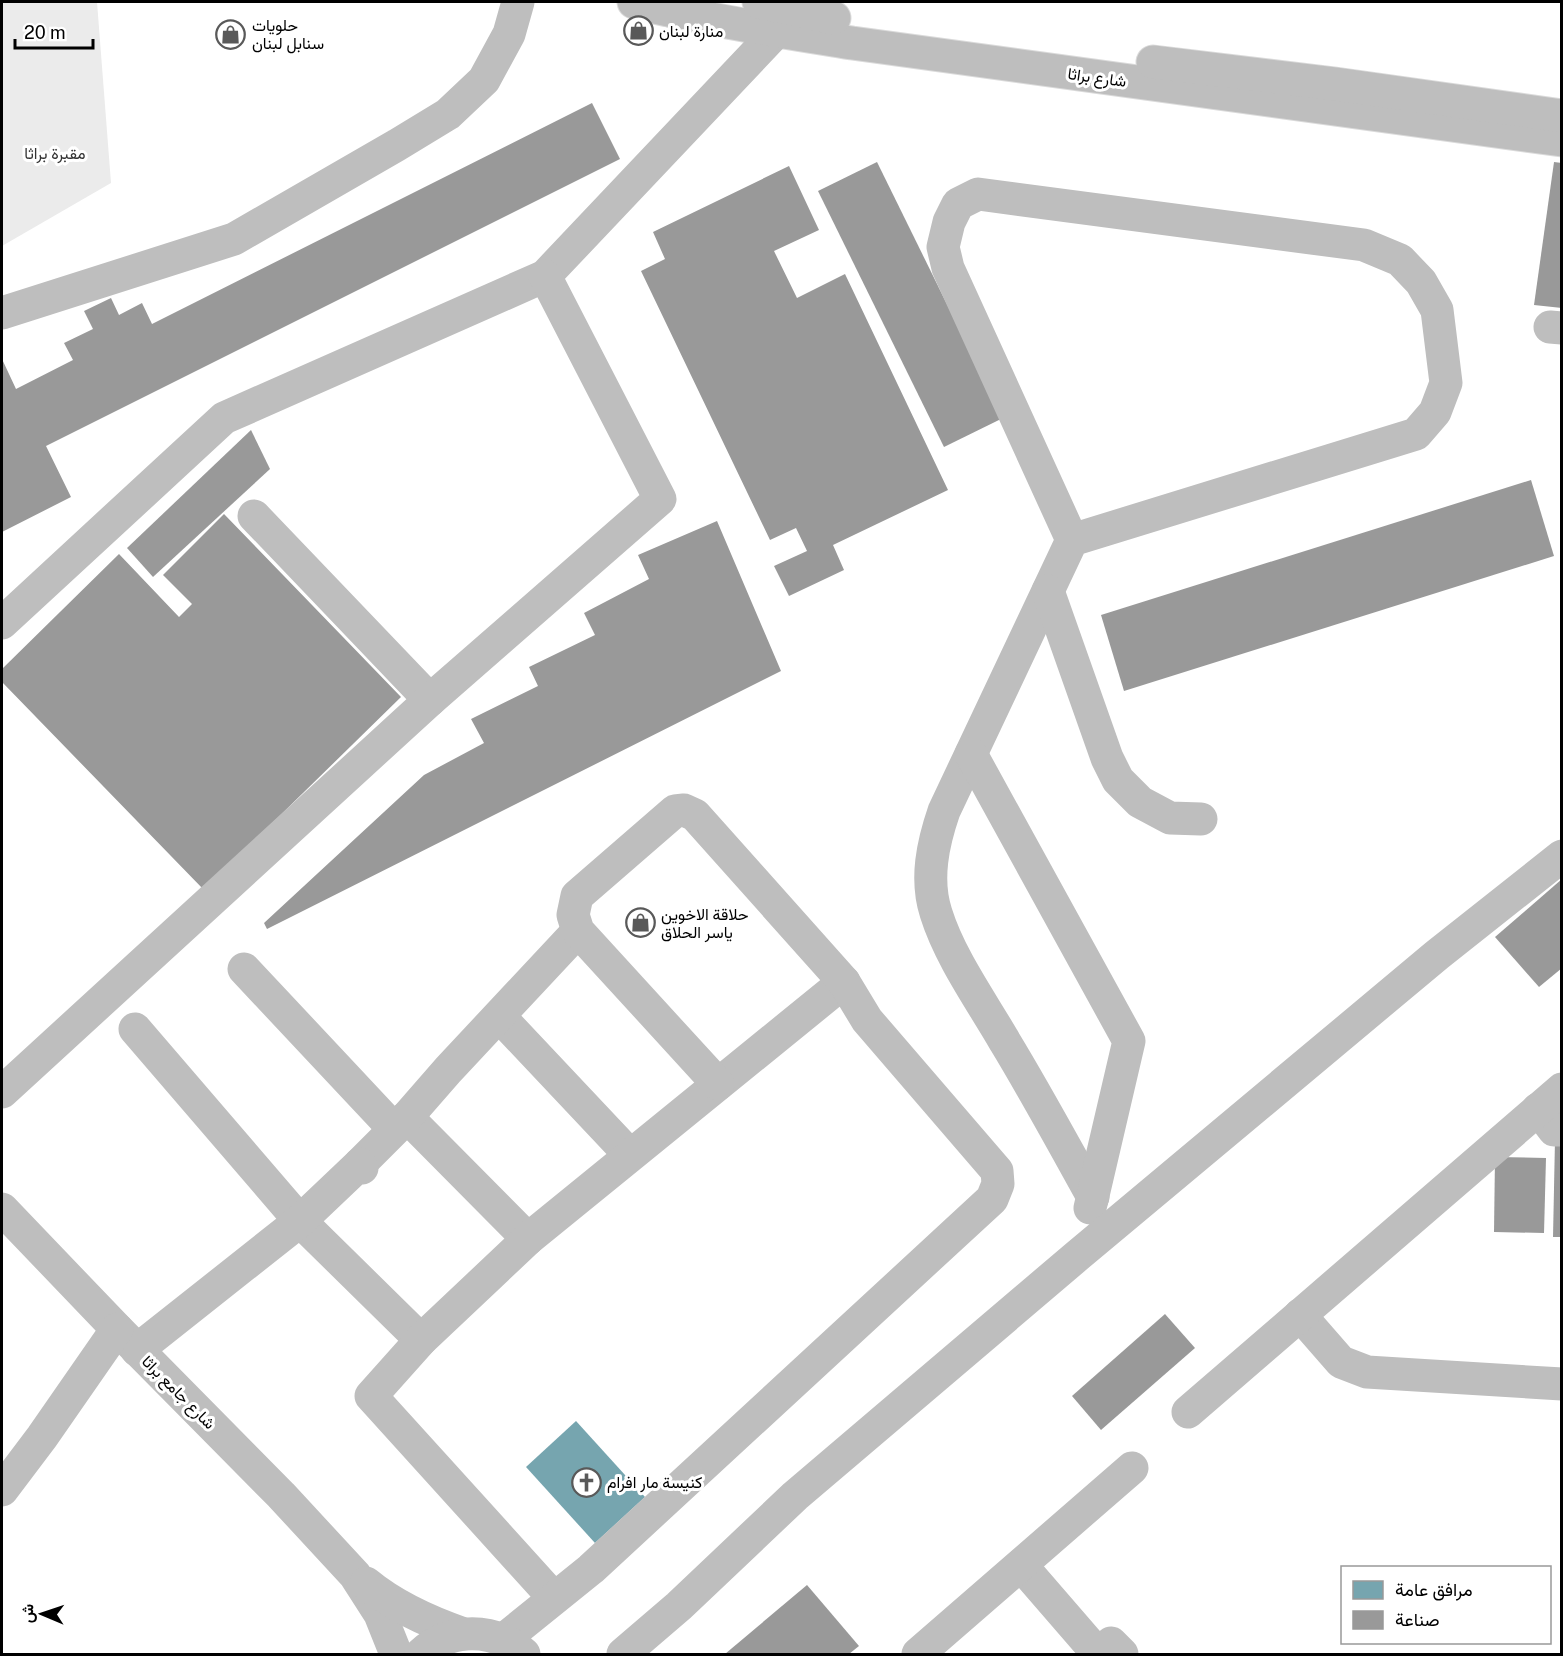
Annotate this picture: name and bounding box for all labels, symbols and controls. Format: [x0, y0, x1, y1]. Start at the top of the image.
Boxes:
scale bar [15, 12, 93, 50]
shop icon: منارة لبنان [622, 15, 654, 47]
place label: حلويات سنابل لبنان [252, 16, 324, 54]
shop icon: حلويات سنابل لبنان [215, 18, 247, 50]
text: 20 m [24, 22, 66, 43]
place label: منارة لبنان [659, 22, 723, 42]
street label: شارع براثا [1066, 64, 1128, 93]
park label: مقبرة براثا [24, 144, 86, 164]
place label: حلاقة الاخوين ياسر الحلاق [661, 905, 749, 943]
shop icon: حلاقة الاخوين ياسر الحلاق [624, 907, 656, 939]
street label: شارع جامع براثا [137, 1352, 219, 1434]
church icon: كنيسة مار افرام [570, 1466, 602, 1498]
place label: كنيسة مار افرام [607, 1473, 702, 1493]
legend [1341, 1566, 1551, 1644]
text: مرافق عامة [1395, 1579, 1473, 1601]
north arrow [12, 1584, 72, 1644]
text: ش [18, 1604, 37, 1623]
text: صناعة [1395, 1609, 1440, 1630]

